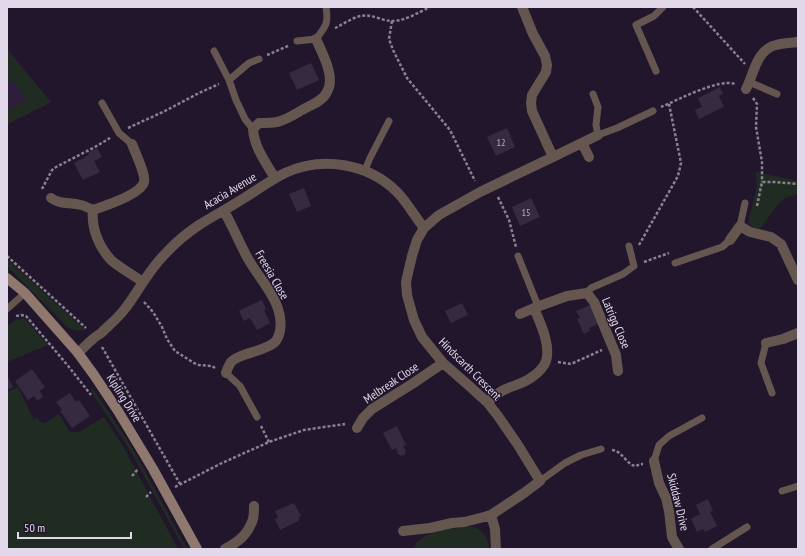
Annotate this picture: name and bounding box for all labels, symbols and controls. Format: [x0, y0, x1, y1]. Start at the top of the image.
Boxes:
house number: 12 [497, 136, 506, 149]
street label: Acacia Avenue [201, 169, 259, 212]
house number: 15 [522, 206, 531, 219]
street label: Freesia Close [252, 247, 293, 302]
street label: Latrigg Close [599, 295, 634, 351]
street label: Hindscarth Crescent [436, 334, 505, 404]
street label: Melbreak Close [360, 359, 421, 406]
street label: Kipling Drive [104, 371, 145, 425]
street label: Skiddaw Drive [664, 472, 693, 532]
scale bar [18, 514, 131, 540]
text: 50 m [24, 520, 45, 535]

